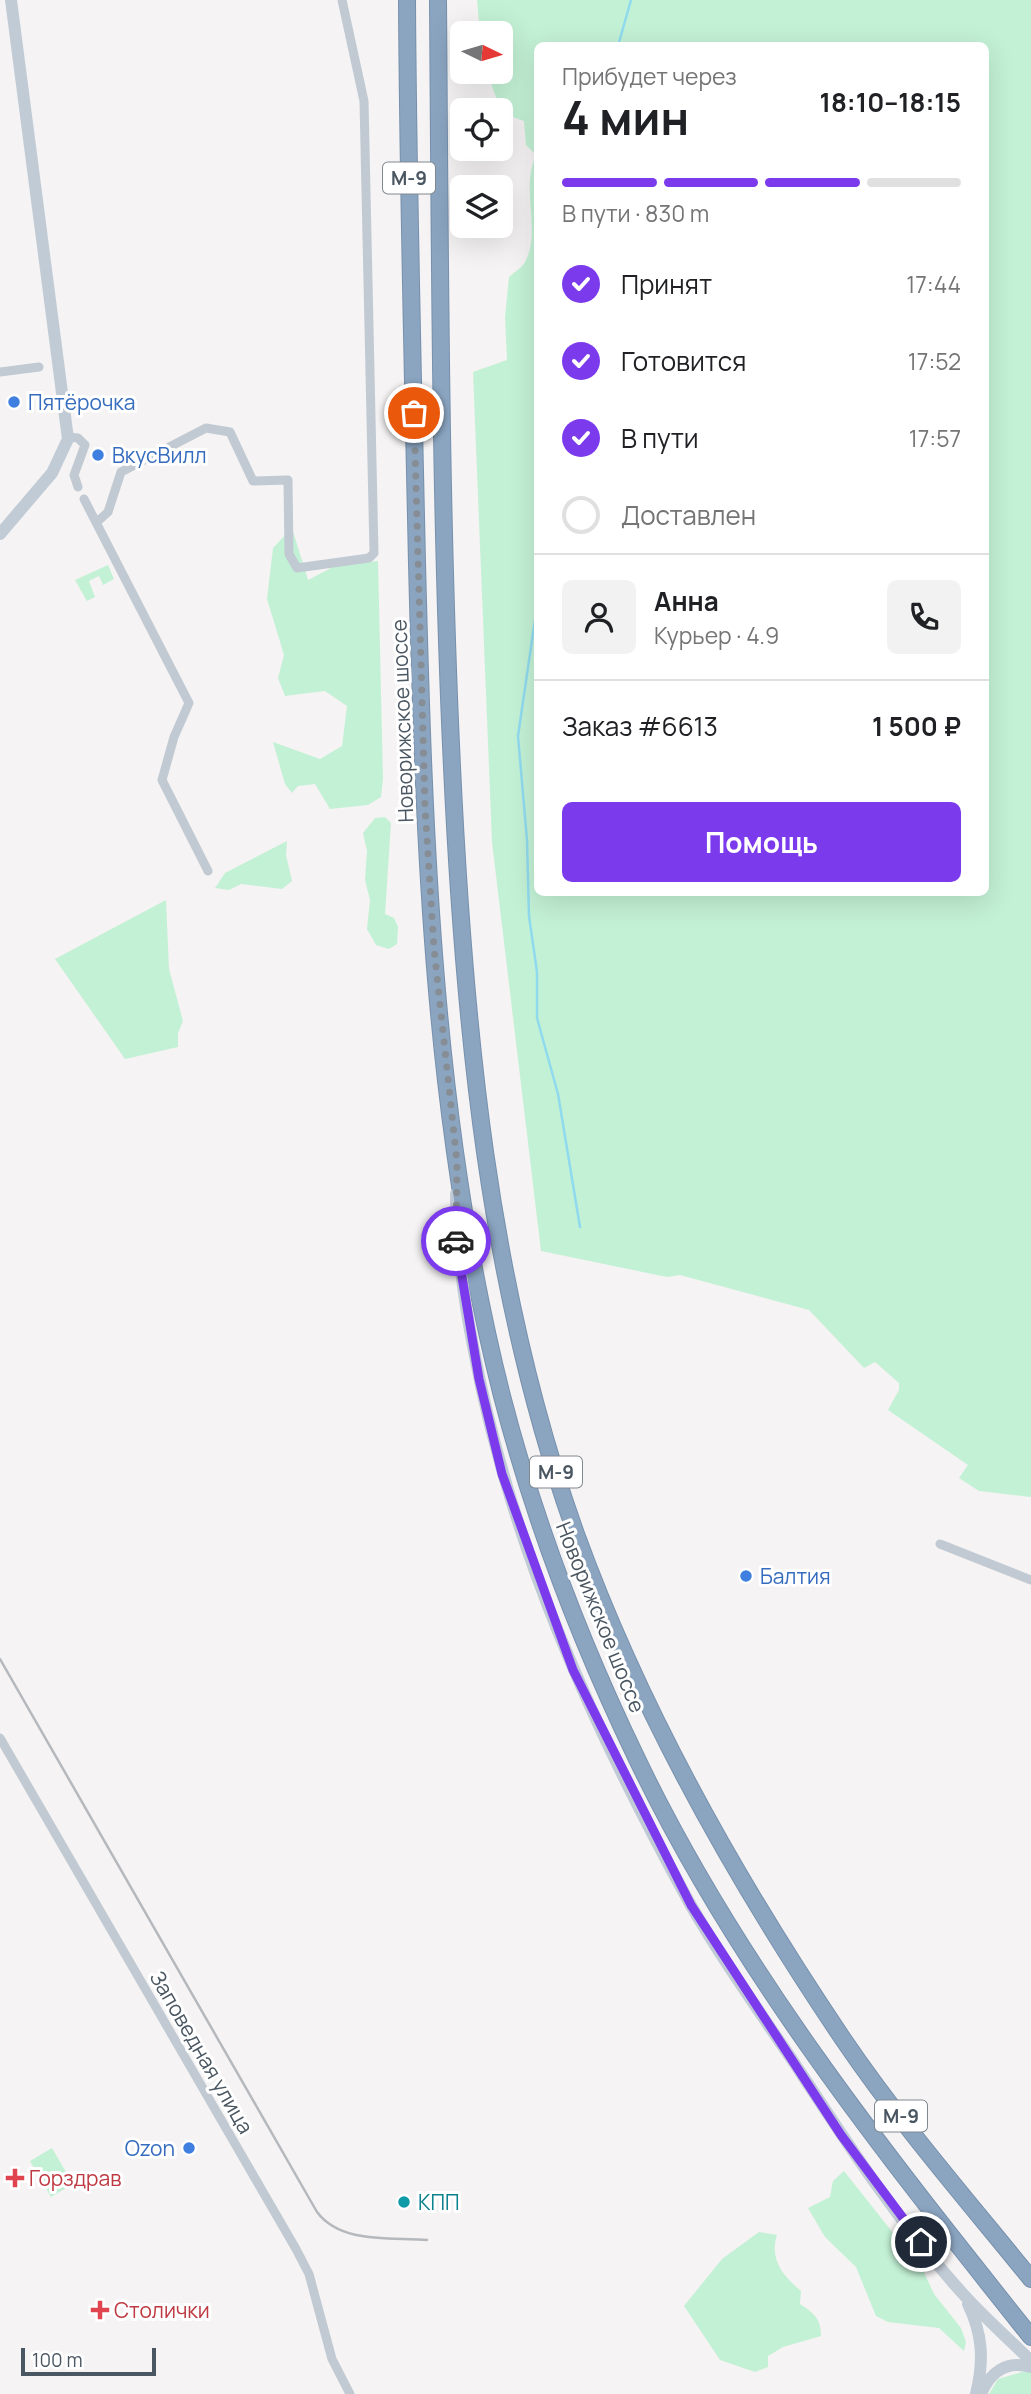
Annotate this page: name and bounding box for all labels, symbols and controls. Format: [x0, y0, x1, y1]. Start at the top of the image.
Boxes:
north arrow [450, 21, 513, 84]
map controls [450, 21, 513, 238]
text: Прибудет через [562, 60, 737, 92]
text: 18:10–18:15 [820, 84, 961, 120]
text: 4 мин [562, 86, 689, 149]
button: locate [450, 98, 513, 161]
road number: М-9 [383, 162, 435, 194]
button: layers [450, 175, 513, 238]
text: В пути · 830 m [562, 197, 709, 229]
icon: check [562, 265, 600, 303]
text: Принят [621, 266, 712, 302]
text: 17:44 [906, 268, 961, 300]
icon: check [562, 342, 600, 380]
text: Готовится [621, 343, 746, 379]
text: 17:52 [908, 345, 961, 377]
pin [384, 383, 444, 443]
place label: Пятёрочка [28, 388, 135, 416]
marker: Пятёрочка [6, 394, 22, 410]
icon: bag [395, 394, 433, 432]
icon: check [562, 419, 600, 457]
text: В пути [621, 420, 699, 456]
text: 17:57 [909, 422, 961, 454]
place label: ВкусВилл [112, 441, 207, 469]
marker: ВкусВилл [90, 447, 106, 463]
text: Доставлен [621, 497, 756, 533]
button: person [562, 580, 636, 654]
button: phone [887, 580, 961, 654]
text: Анна [654, 583, 719, 619]
street label: Новорижское шоссе [384, 619, 420, 823]
text: Курьер · 4.9 [654, 619, 779, 651]
text: Заказ #6613 [562, 708, 718, 744]
text: 1 500 ₽ [872, 708, 961, 744]
button: Помощь [562, 802, 961, 882]
courier [421, 1206, 491, 1276]
icon: car [437, 1222, 475, 1260]
road number: М-9 [530, 1456, 582, 1488]
street label: Новорижское шоссе [550, 1517, 652, 1717]
place label: Балтия [760, 1562, 831, 1590]
marker: Балтия [738, 1568, 754, 1584]
street label: Заповедная улица [144, 1965, 260, 2139]
road number: М-9 [875, 2100, 927, 2132]
place label: Ozon [125, 2134, 175, 2162]
marker: Ozon [181, 2140, 197, 2156]
place label: Горздрав [29, 2164, 121, 2192]
marker: Горздрав [7, 2170, 23, 2186]
place label: КПП [418, 2188, 460, 2216]
marker: КПП [396, 2194, 412, 2210]
pin [891, 2212, 951, 2272]
icon: home [902, 2223, 940, 2261]
place label: Столички [114, 2296, 210, 2324]
marker: Столички [92, 2302, 108, 2318]
scale bar [21, 2345, 156, 2377]
text: 100 m [32, 2347, 83, 2373]

